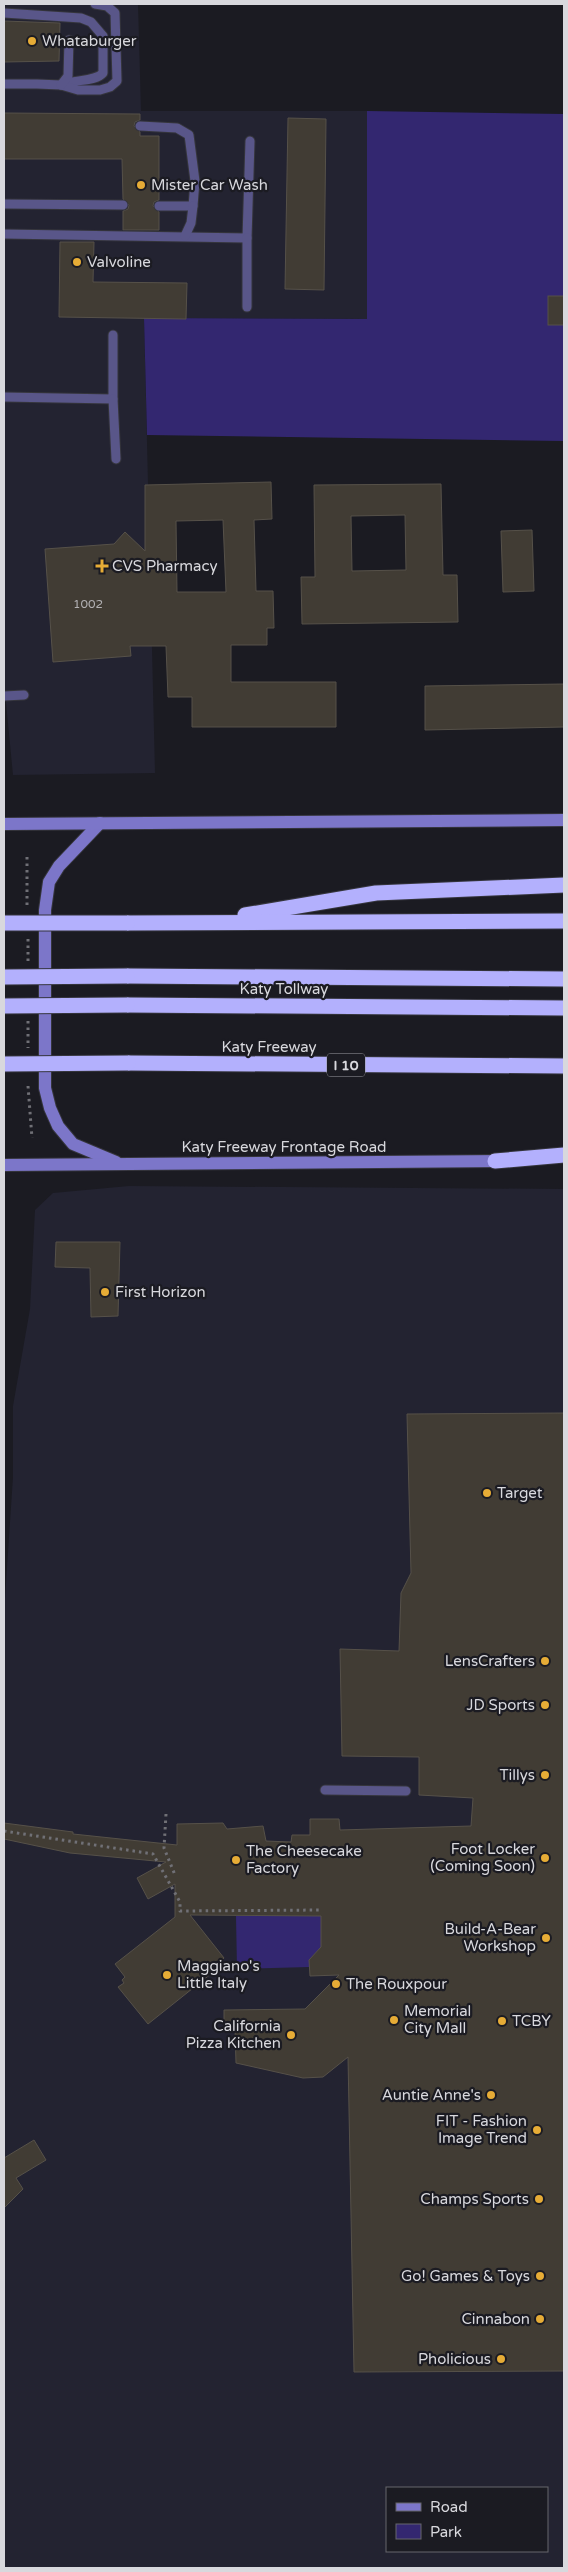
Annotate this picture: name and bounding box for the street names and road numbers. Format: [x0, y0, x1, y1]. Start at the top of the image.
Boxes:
street label: Katy Tollway [240, 980, 328, 998]
street label: Katy Freeway [221, 1038, 317, 1056]
road number: I 10 [327, 1054, 365, 1076]
street label: Katy Freeway Frontage Road [181, 1138, 387, 1156]

